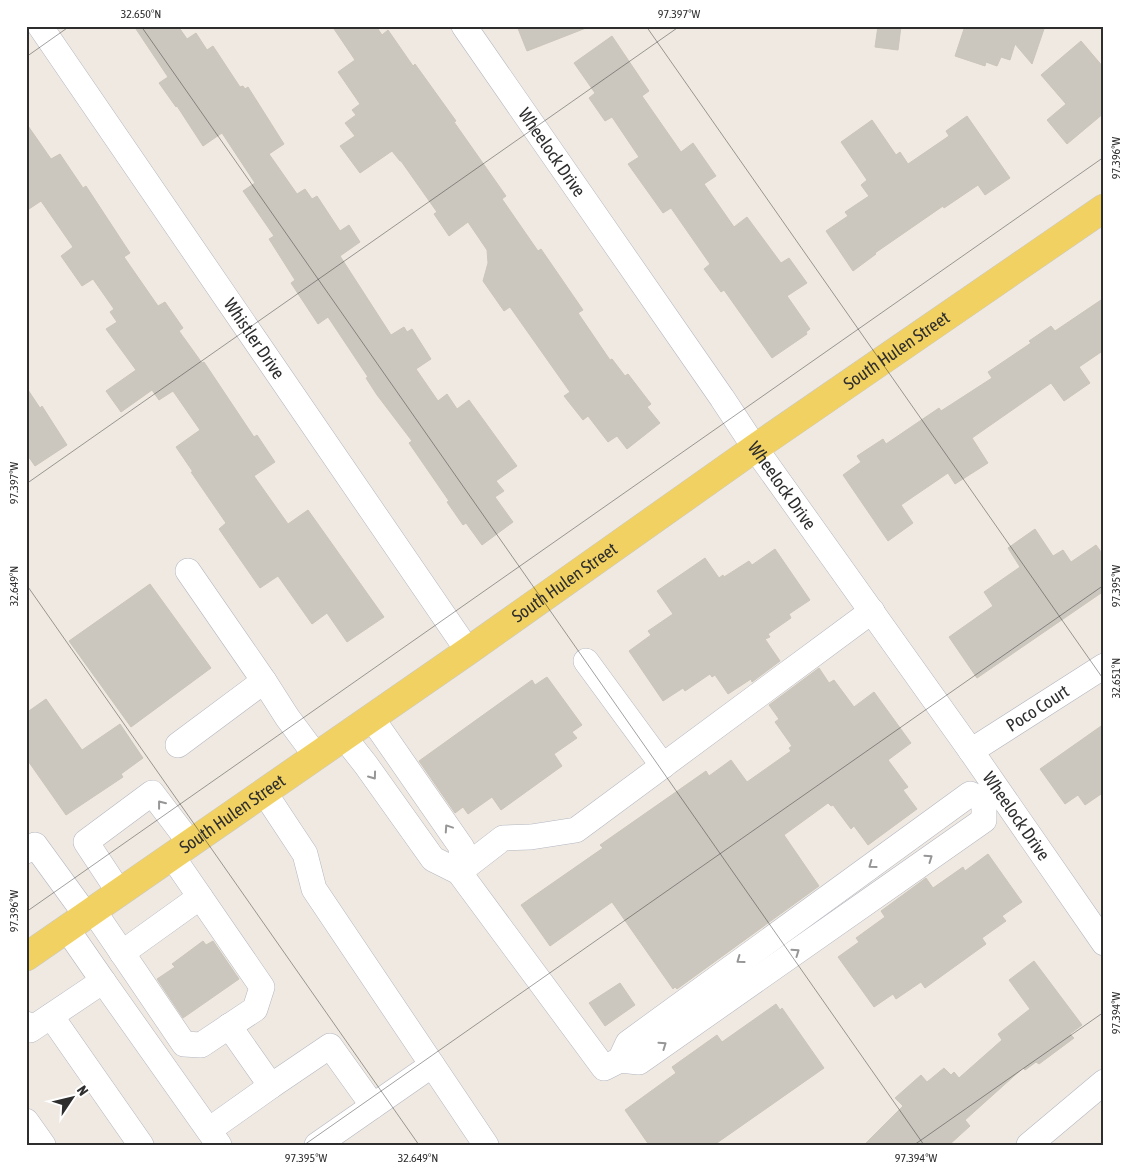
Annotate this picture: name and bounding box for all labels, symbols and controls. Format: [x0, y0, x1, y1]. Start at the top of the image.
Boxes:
text: 32.650°N [121, 7, 161, 21]
text: 97.397°W [658, 7, 700, 21]
street label: Wheelock Drive [514, 104, 590, 201]
text: 97.396°W [1109, 137, 1123, 179]
street label: Whistler Drive [220, 294, 289, 383]
street label: South Hulen Street [839, 306, 953, 394]
street label: Wheelock Drive [744, 437, 821, 534]
text: 97.397°W [7, 462, 21, 504]
street label: South Hulen Street [508, 538, 621, 627]
text: 97.395°W [1109, 565, 1123, 607]
text: 32.649°N [7, 566, 21, 606]
text: 32.651°N [1109, 658, 1123, 698]
street label: Poco Court [1002, 680, 1073, 736]
street label: Wheelock Drive [979, 767, 1055, 864]
street label: South Hulen Street [175, 770, 289, 858]
one-way arrow [367, 770, 376, 779]
one-way arrow [158, 801, 166, 810]
one-way arrow [445, 824, 454, 834]
one-way arrow [923, 855, 933, 864]
one-way arrow [868, 859, 878, 868]
text: 97.396°W [7, 890, 21, 932]
one-way arrow [790, 949, 800, 958]
one-way arrow [737, 955, 746, 963]
text: 97.394°W [1109, 992, 1123, 1034]
one-way arrow [657, 1042, 667, 1051]
north arrow [48, 1074, 98, 1124]
text: N [74, 1083, 92, 1099]
text: 97.395°W [285, 1151, 327, 1165]
text: 32.649°N [398, 1151, 438, 1165]
text: 97.394°W [895, 1151, 937, 1165]

